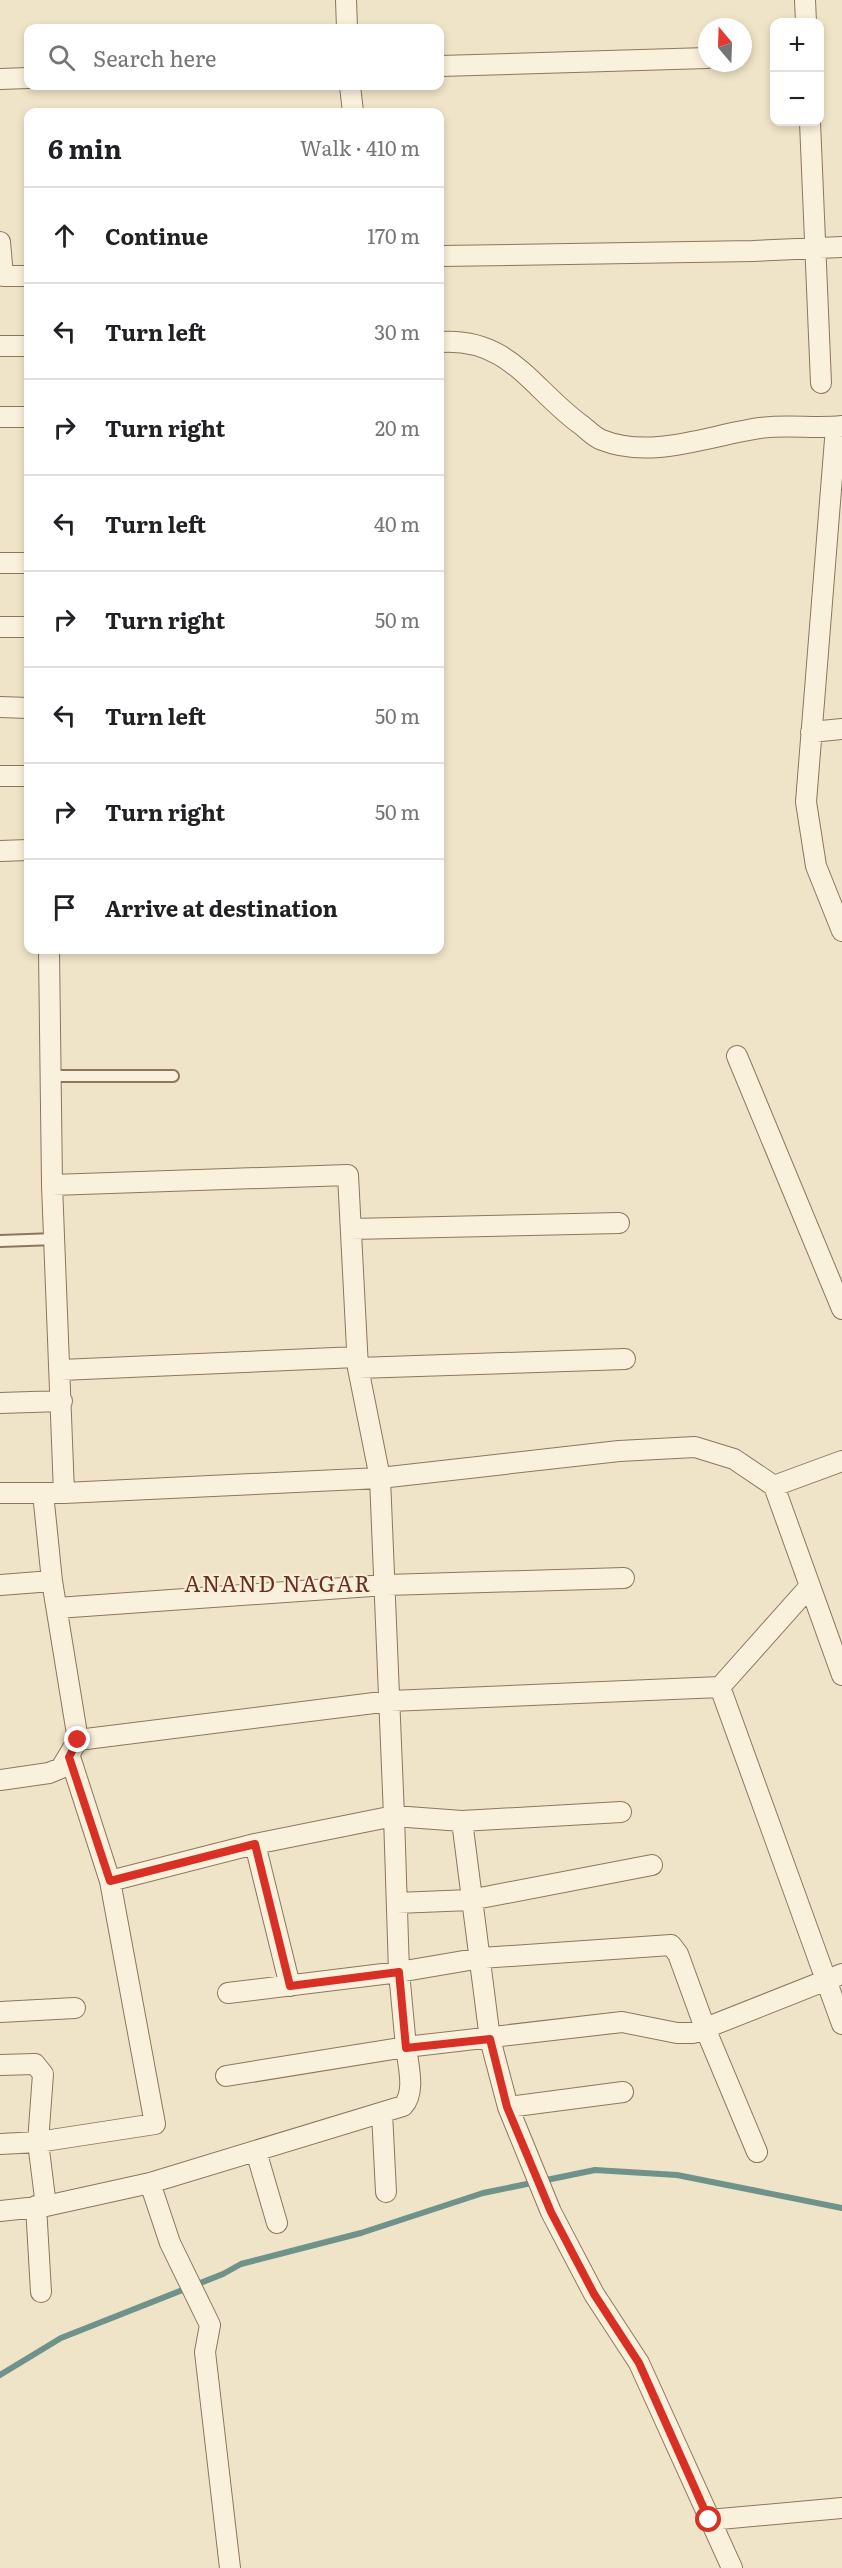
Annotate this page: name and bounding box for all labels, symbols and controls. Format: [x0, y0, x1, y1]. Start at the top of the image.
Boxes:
north arrow [698, 18, 752, 72]
map controls [770, 18, 824, 126]
button: + [770, 18, 824, 72]
search box [24, 24, 444, 90]
icon: search [45, 41, 78, 74]
text: Search here [93, 41, 216, 74]
button: − [770, 72, 824, 126]
text: 6 min [48, 128, 122, 167]
text: Walk · 410 m [300, 132, 420, 162]
icon: ahead [48, 219, 81, 252]
text: Continue [105, 219, 208, 252]
text: 170 m [367, 220, 420, 250]
icon: left [48, 315, 81, 348]
text: Turn left [105, 315, 206, 348]
text: 30 m [374, 316, 420, 346]
icon: right [48, 411, 81, 444]
text: Turn right [105, 411, 225, 444]
text: 20 m [375, 412, 420, 442]
icon: left [48, 507, 81, 540]
text: Turn left [105, 507, 206, 540]
text: 40 m [374, 508, 420, 538]
icon: right [48, 603, 81, 636]
text: Turn right [105, 603, 225, 636]
text: 50 m [375, 604, 420, 634]
icon: left [48, 699, 81, 732]
text: Turn left [105, 699, 206, 732]
text: 50 m [375, 700, 420, 730]
icon: right [48, 795, 81, 828]
text: Turn right [105, 795, 225, 828]
text: 50 m [375, 796, 420, 826]
icon: arrive [48, 891, 81, 924]
text: Arrive at destination [105, 891, 338, 924]
district label: ANAND NAGAR [184, 1566, 372, 1599]
route end [64, 1726, 90, 1752]
route start [695, 2506, 721, 2532]

